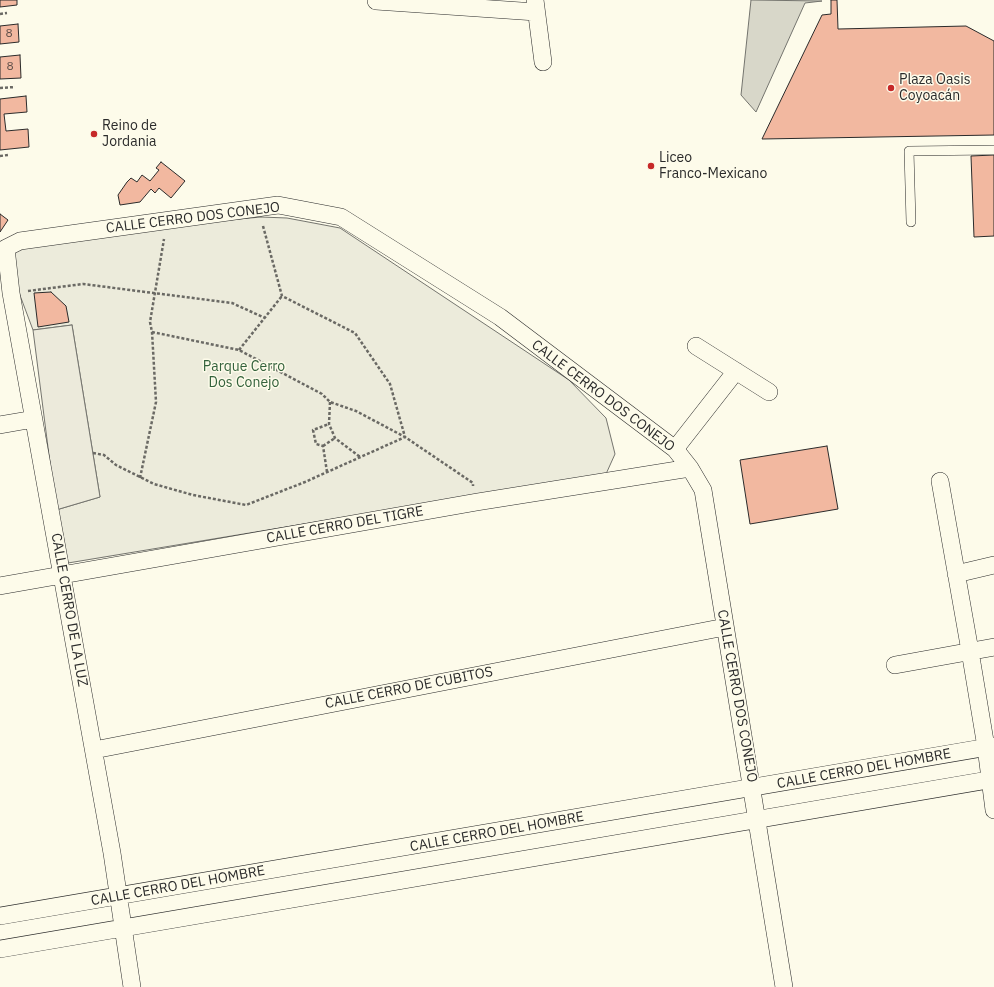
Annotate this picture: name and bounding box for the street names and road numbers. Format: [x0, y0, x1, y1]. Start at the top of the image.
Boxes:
street label: CALLE CERRO DOS CONEJO [105, 199, 281, 237]
street label: CALLE CERRO DOS CONEJO [528, 337, 678, 455]
street label: CALLE CERRO DEL TIGRE [265, 503, 425, 547]
street label: CALLE CERRO DE LA LUZ [47, 532, 91, 688]
street label: CALLE CERRO DOS CONEJO [714, 608, 760, 784]
street label: CALLE CERRO DE CUBITOS [324, 663, 494, 713]
street label: CALLE CERRO DEL HOMBRE [776, 745, 952, 793]
street label: CALLE CERRO DEL HOMBRE [409, 808, 585, 856]
street label: CALLE CERRO DEL HOMBRE [90, 862, 266, 910]

